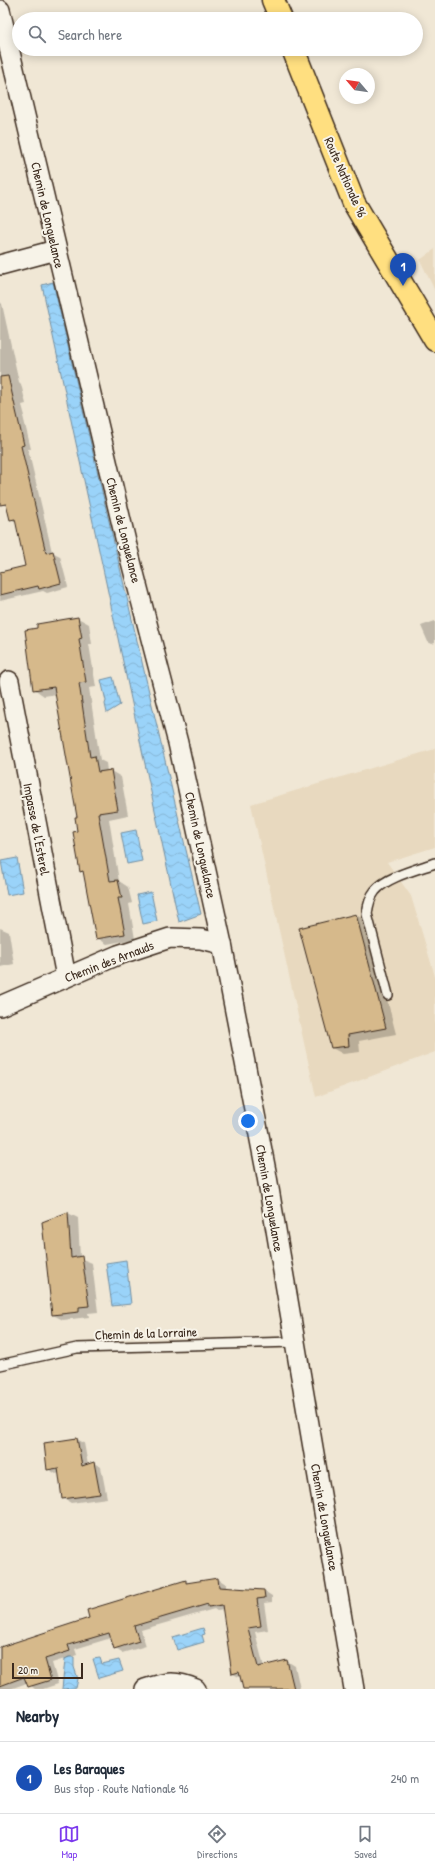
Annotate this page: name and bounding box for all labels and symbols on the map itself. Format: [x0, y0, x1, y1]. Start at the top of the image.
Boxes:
north arrow [339, 68, 375, 104]
street label: Route Nationale 96 [320, 134, 372, 220]
street label: Chemin de Longuelance [27, 160, 69, 270]
pin: 1 [390, 253, 416, 286]
street label: Chemin de Longuelance [102, 475, 146, 585]
street label: Impasse de l'Esterel [19, 781, 55, 877]
street label: Chemin de Longuelance [181, 790, 221, 900]
street label: Chemin des Arnauds [62, 936, 156, 986]
your location [238, 1111, 258, 1131]
street label: Chemin de Longuelance [252, 1143, 288, 1253]
street label: Chemin de la Lorraine [95, 1322, 197, 1344]
street label: Chemin de Longuelance [307, 1462, 343, 1572]
scale bar [12, 1661, 83, 1680]

